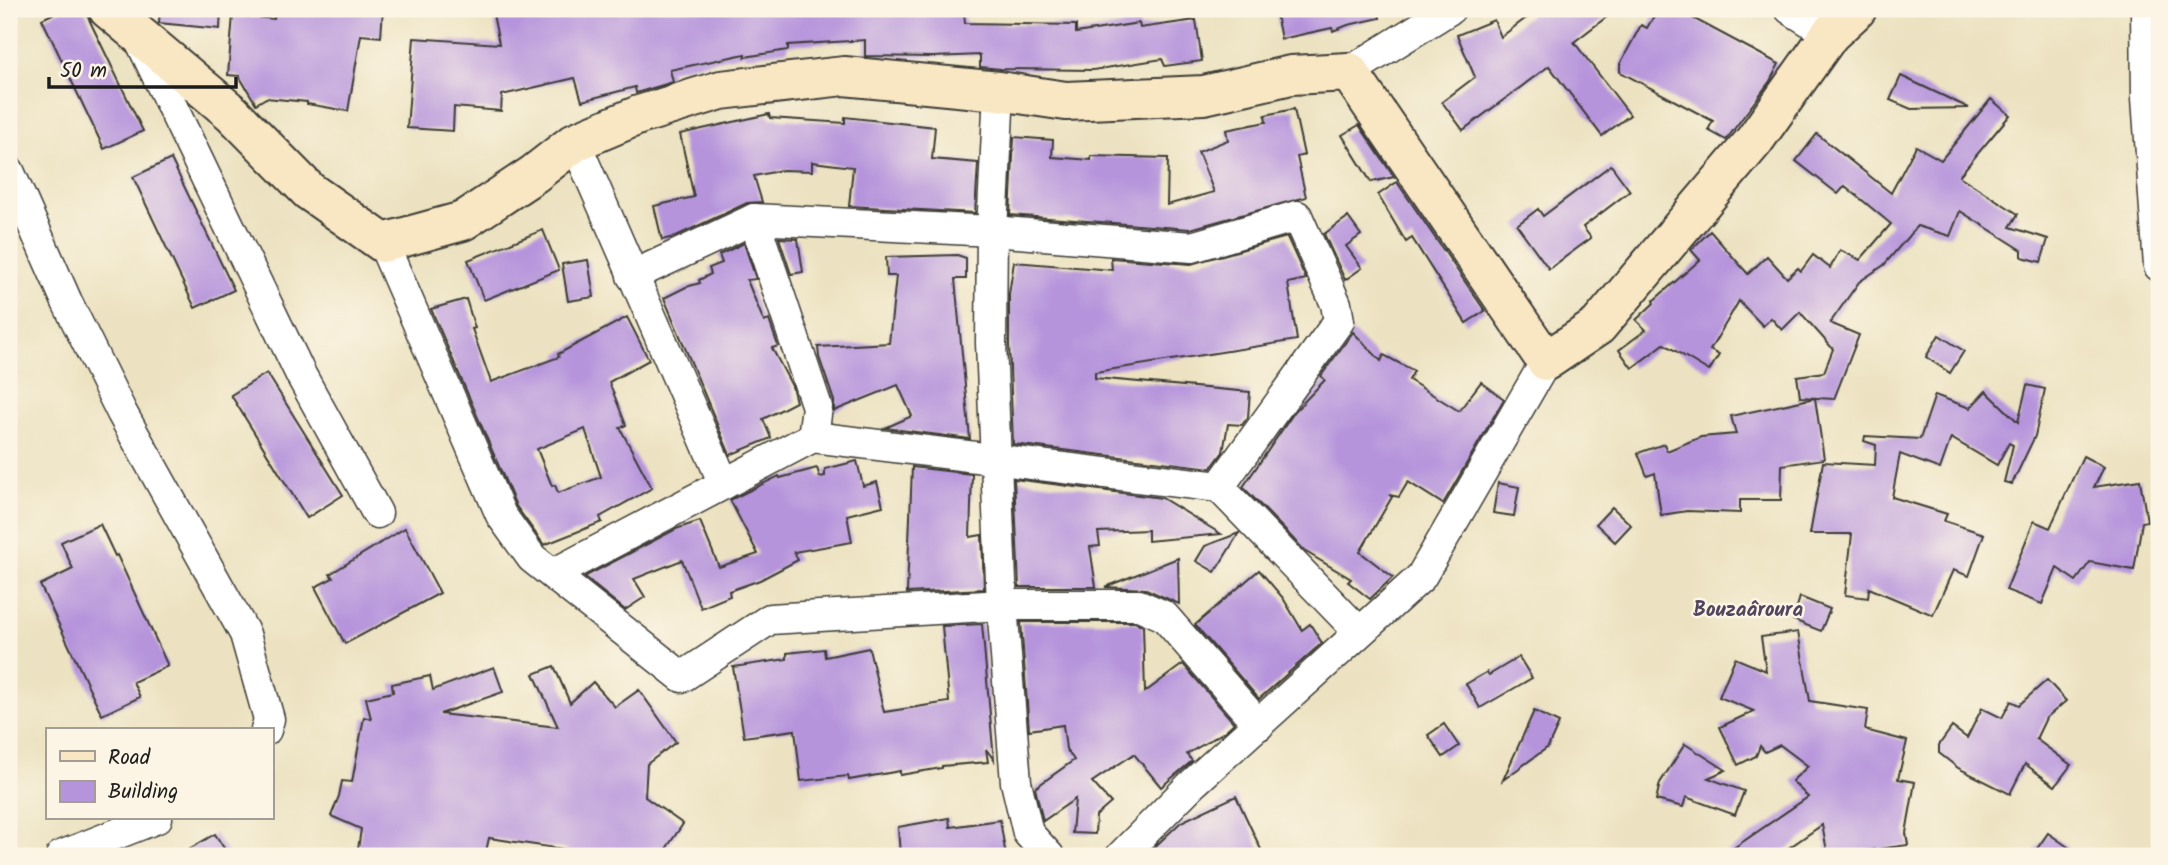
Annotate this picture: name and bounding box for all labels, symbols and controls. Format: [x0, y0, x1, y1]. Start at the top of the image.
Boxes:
scale bar [49, 46, 236, 90]
text: 50 m [60, 55, 107, 88]
district label: Bouzaâroura [1693, 594, 1803, 627]
legend [46, 728, 273, 820]
text: Road [108, 742, 151, 775]
text: Building [108, 776, 178, 809]

